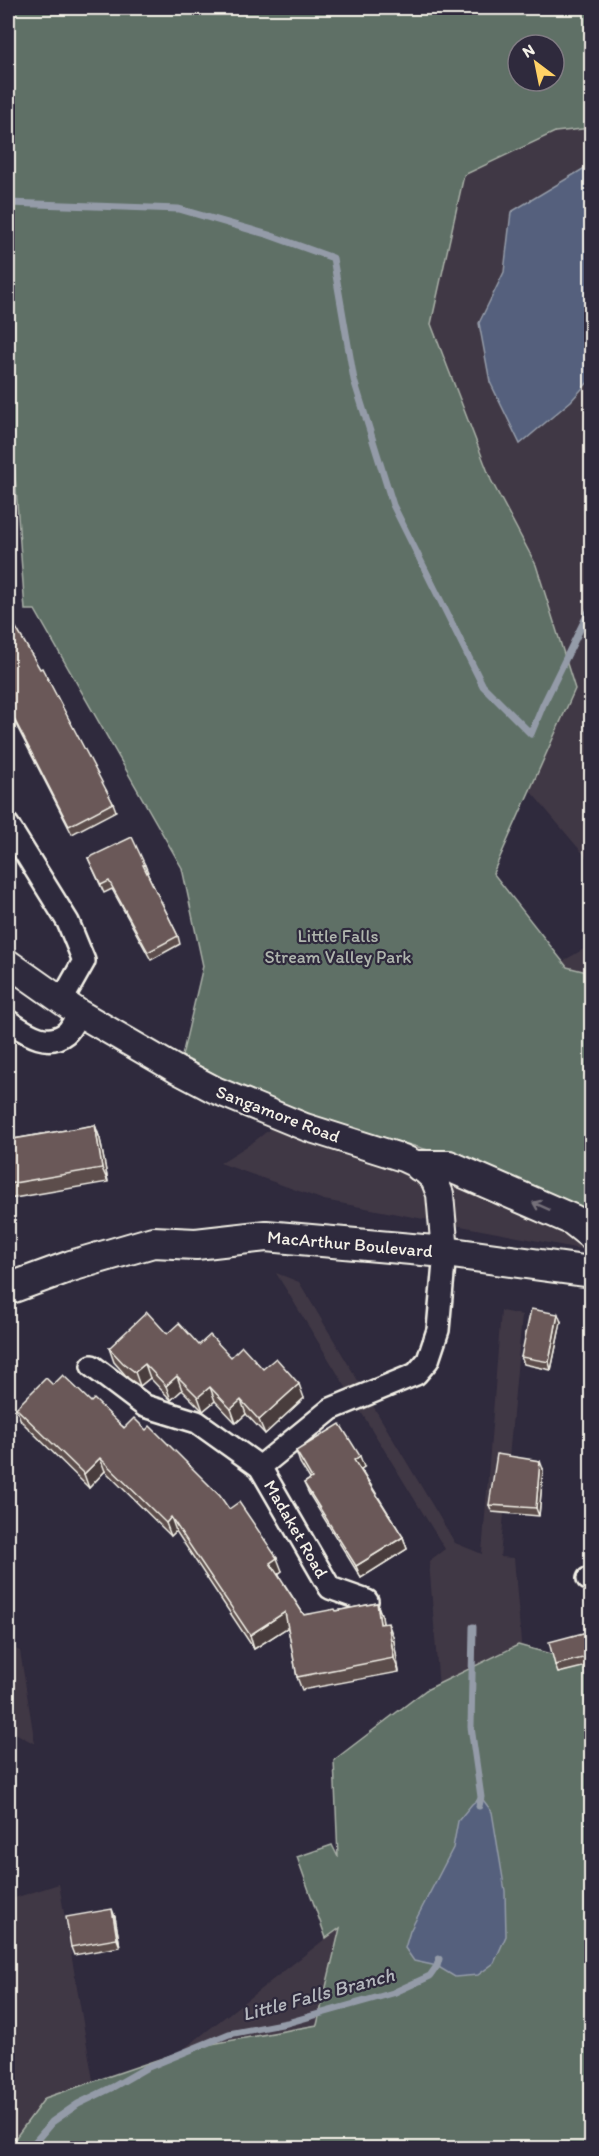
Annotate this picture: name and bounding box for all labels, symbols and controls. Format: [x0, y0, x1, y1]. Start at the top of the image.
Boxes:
north arrow [506, 33, 566, 93]
text: N [519, 40, 538, 62]
park label: Little Falls Stream Valley Park [264, 925, 412, 968]
street label: Sangamore Road [213, 1080, 343, 1148]
one-way arrow [532, 1200, 550, 1211]
street label: MacArthur Boulevard [266, 1226, 434, 1262]
street label: Madaket Road [259, 1476, 333, 1582]
water label: Little Falls Branch [239, 1962, 397, 2026]

